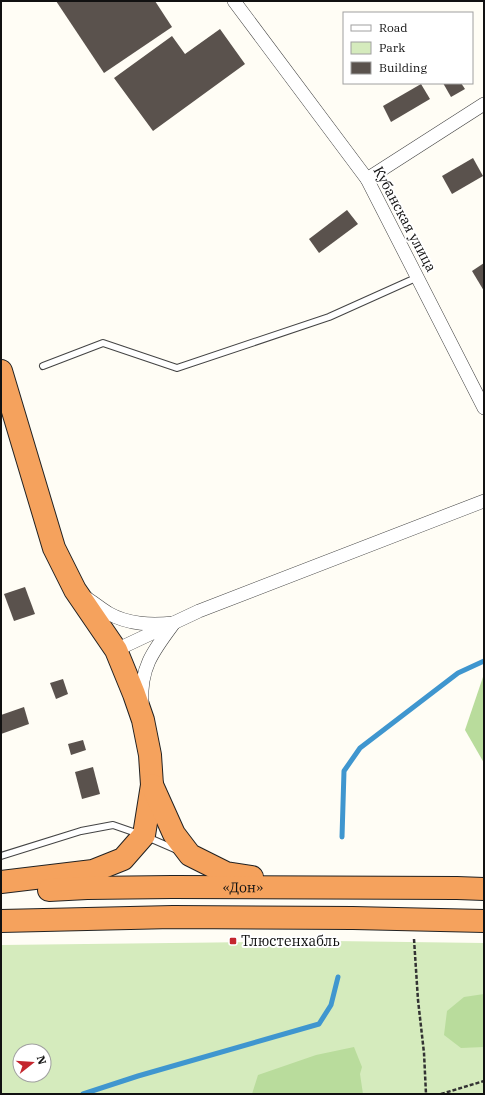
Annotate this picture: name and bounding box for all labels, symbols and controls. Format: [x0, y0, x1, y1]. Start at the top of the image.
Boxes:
legend [343, 12, 473, 84]
text: Road [379, 20, 408, 35]
text: Park [379, 40, 405, 55]
text: Building [379, 60, 427, 75]
street label: Кубанская улица [370, 163, 441, 275]
street label: «Дон» [223, 878, 263, 896]
place label: Тлюстенхабль [241, 932, 340, 950]
marker: Тлюстенхабль [228, 936, 238, 946]
north arrow [12, 1043, 52, 1083]
text: N [34, 1054, 50, 1067]

